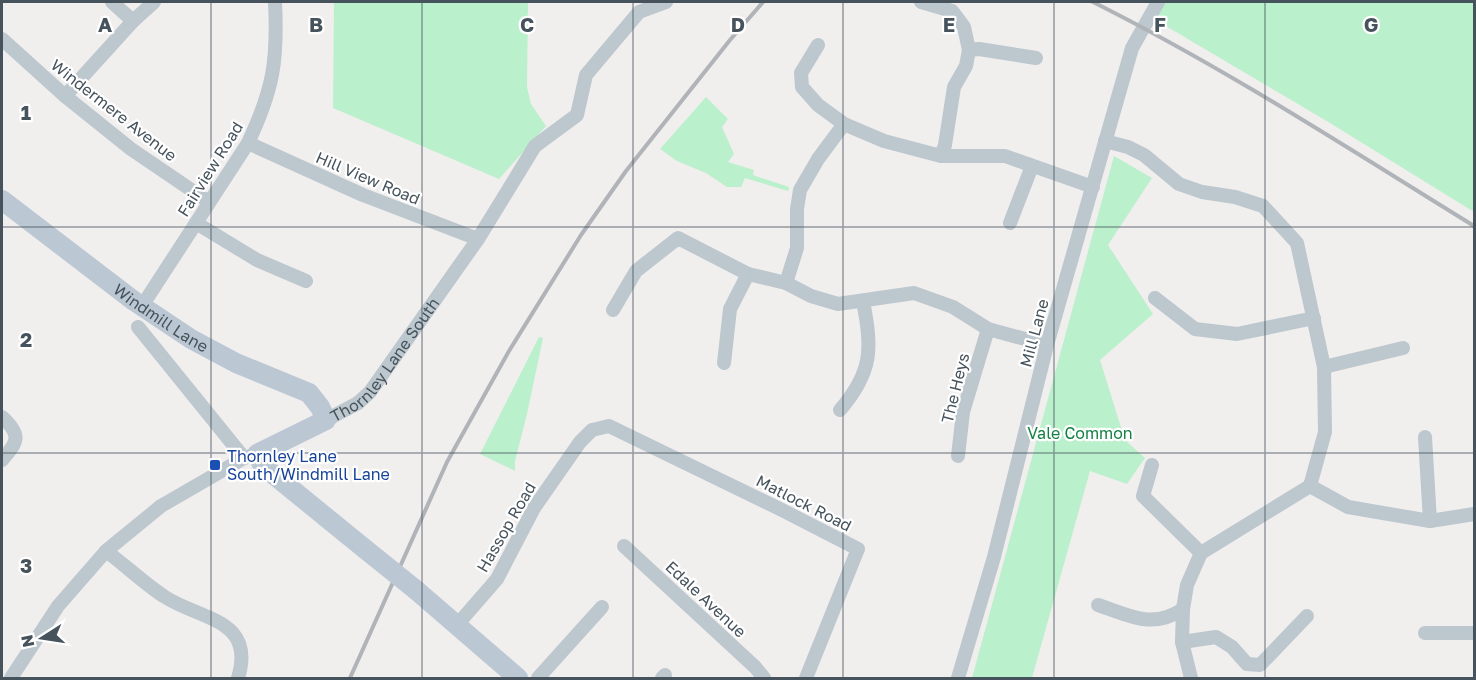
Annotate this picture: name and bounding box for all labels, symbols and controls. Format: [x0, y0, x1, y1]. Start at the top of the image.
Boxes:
text: A [98, 12, 112, 36]
text: B [309, 12, 323, 36]
text: C [520, 12, 534, 36]
text: D [731, 12, 745, 36]
text: E [943, 12, 955, 36]
text: F [1154, 12, 1166, 36]
text: G [1364, 12, 1378, 36]
street label: Windermere Avenue [47, 55, 181, 165]
text: 1 [21, 100, 31, 124]
street label: Fairview Road [173, 118, 247, 220]
street label: Hill View Road [313, 147, 423, 209]
street label: Windmill Lane [110, 279, 212, 356]
street label: Thornley Lane South [327, 294, 444, 426]
street label: Mill Lane [1015, 297, 1053, 369]
text: 2 [20, 327, 32, 351]
street label: The Heys [937, 351, 973, 425]
park label: Vale Common [1027, 423, 1133, 443]
place label: Thornley Lane South/Windmill Lane [227, 446, 390, 484]
marker: Thornley Lane South/Windmill Lane [208, 458, 222, 472]
street label: Matlock Road [753, 470, 855, 536]
street label: Hassop Road [472, 478, 540, 576]
text: 3 [20, 553, 32, 577]
street label: Edale Avenue [661, 556, 751, 642]
north arrow [12, 608, 72, 668]
text: N [16, 633, 38, 649]

